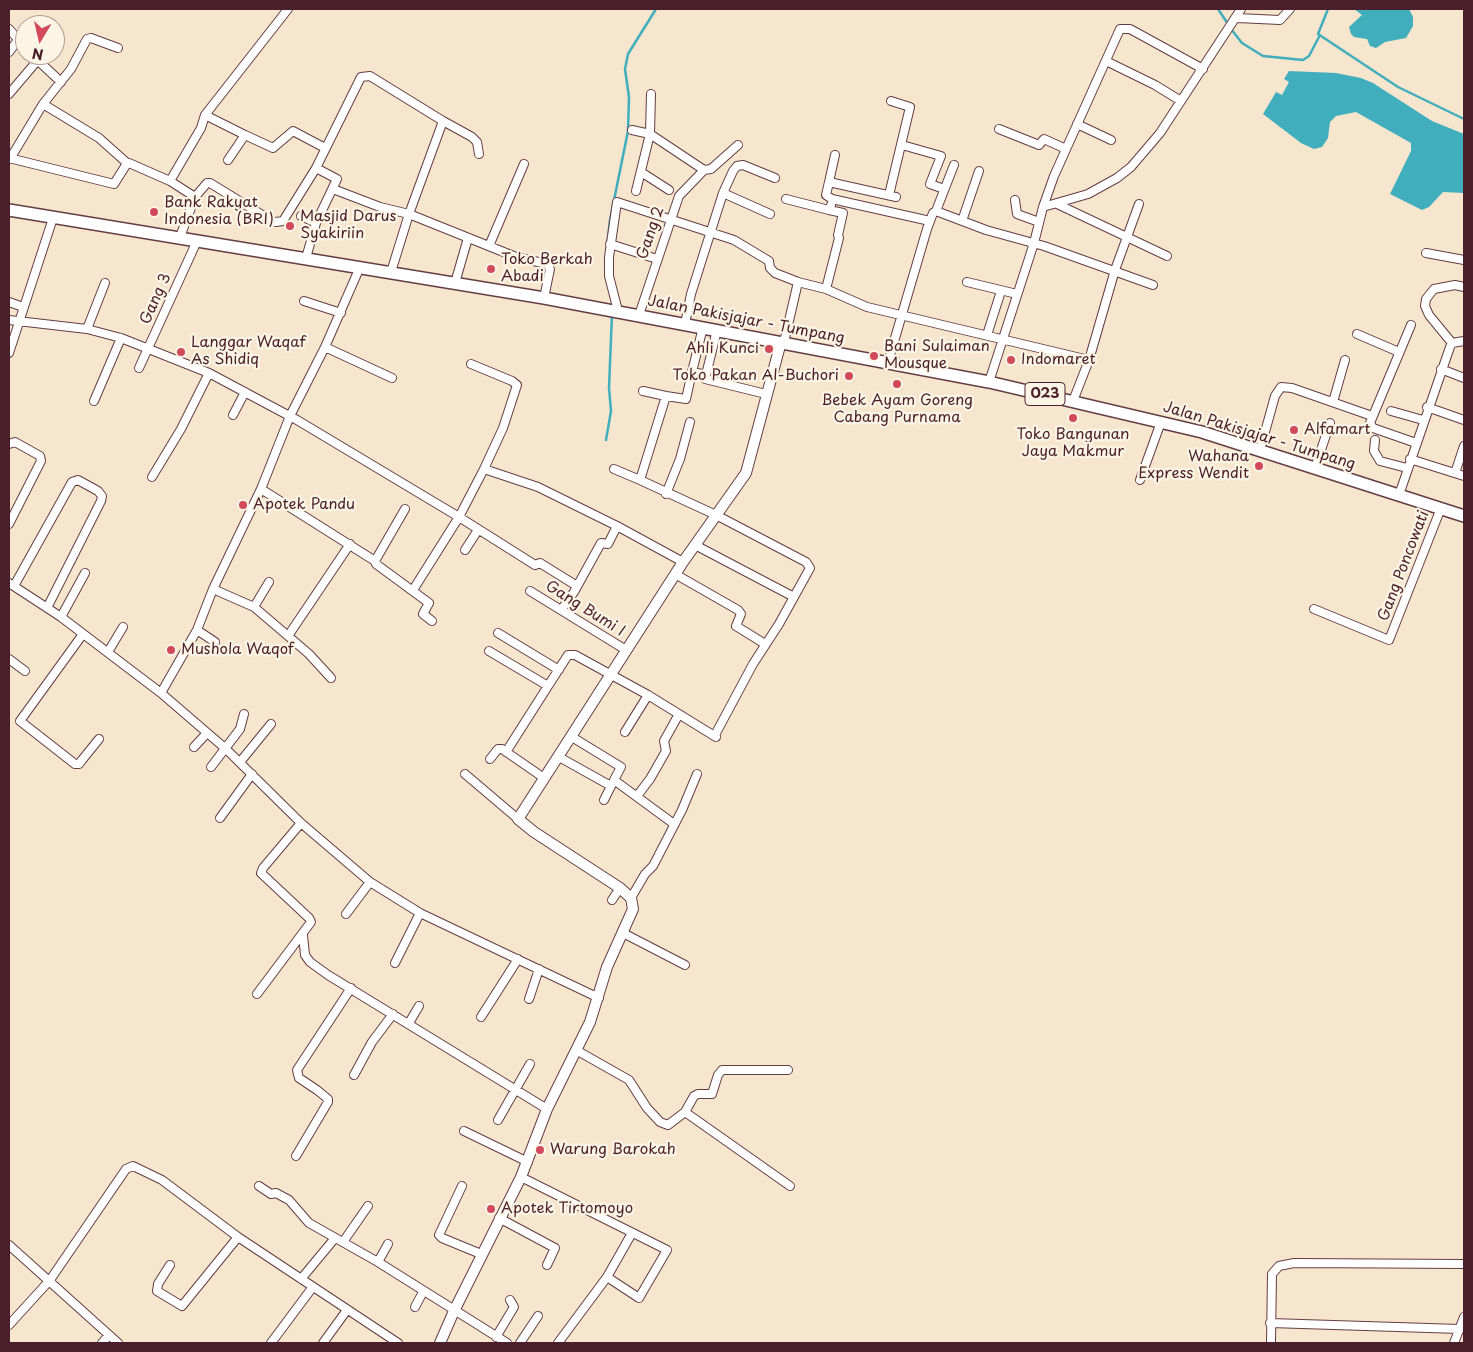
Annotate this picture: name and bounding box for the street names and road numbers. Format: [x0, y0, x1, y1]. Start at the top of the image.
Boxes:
street label: Gang 2 [634, 204, 668, 262]
street label: Gang 3 [137, 271, 175, 327]
street label: Jalan Pakisjajar - Tumpang [646, 292, 846, 348]
road number: 023 [1025, 382, 1065, 406]
street label: Jalan Pakisjajar - Tumpang [1161, 398, 1357, 474]
street label: Gang Poncowati [1375, 508, 1433, 624]
street label: Gang Bumi I [542, 577, 628, 641]

